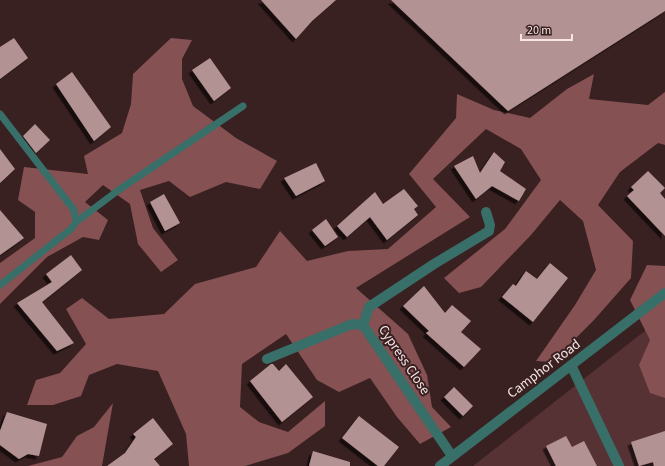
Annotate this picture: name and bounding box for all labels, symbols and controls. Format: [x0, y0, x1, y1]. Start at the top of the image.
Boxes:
scale bar [521, 16, 572, 42]
text: 20 m [527, 22, 551, 39]
street label: Cypress Close [373, 321, 435, 399]
street label: Camphor Road [503, 335, 585, 403]

